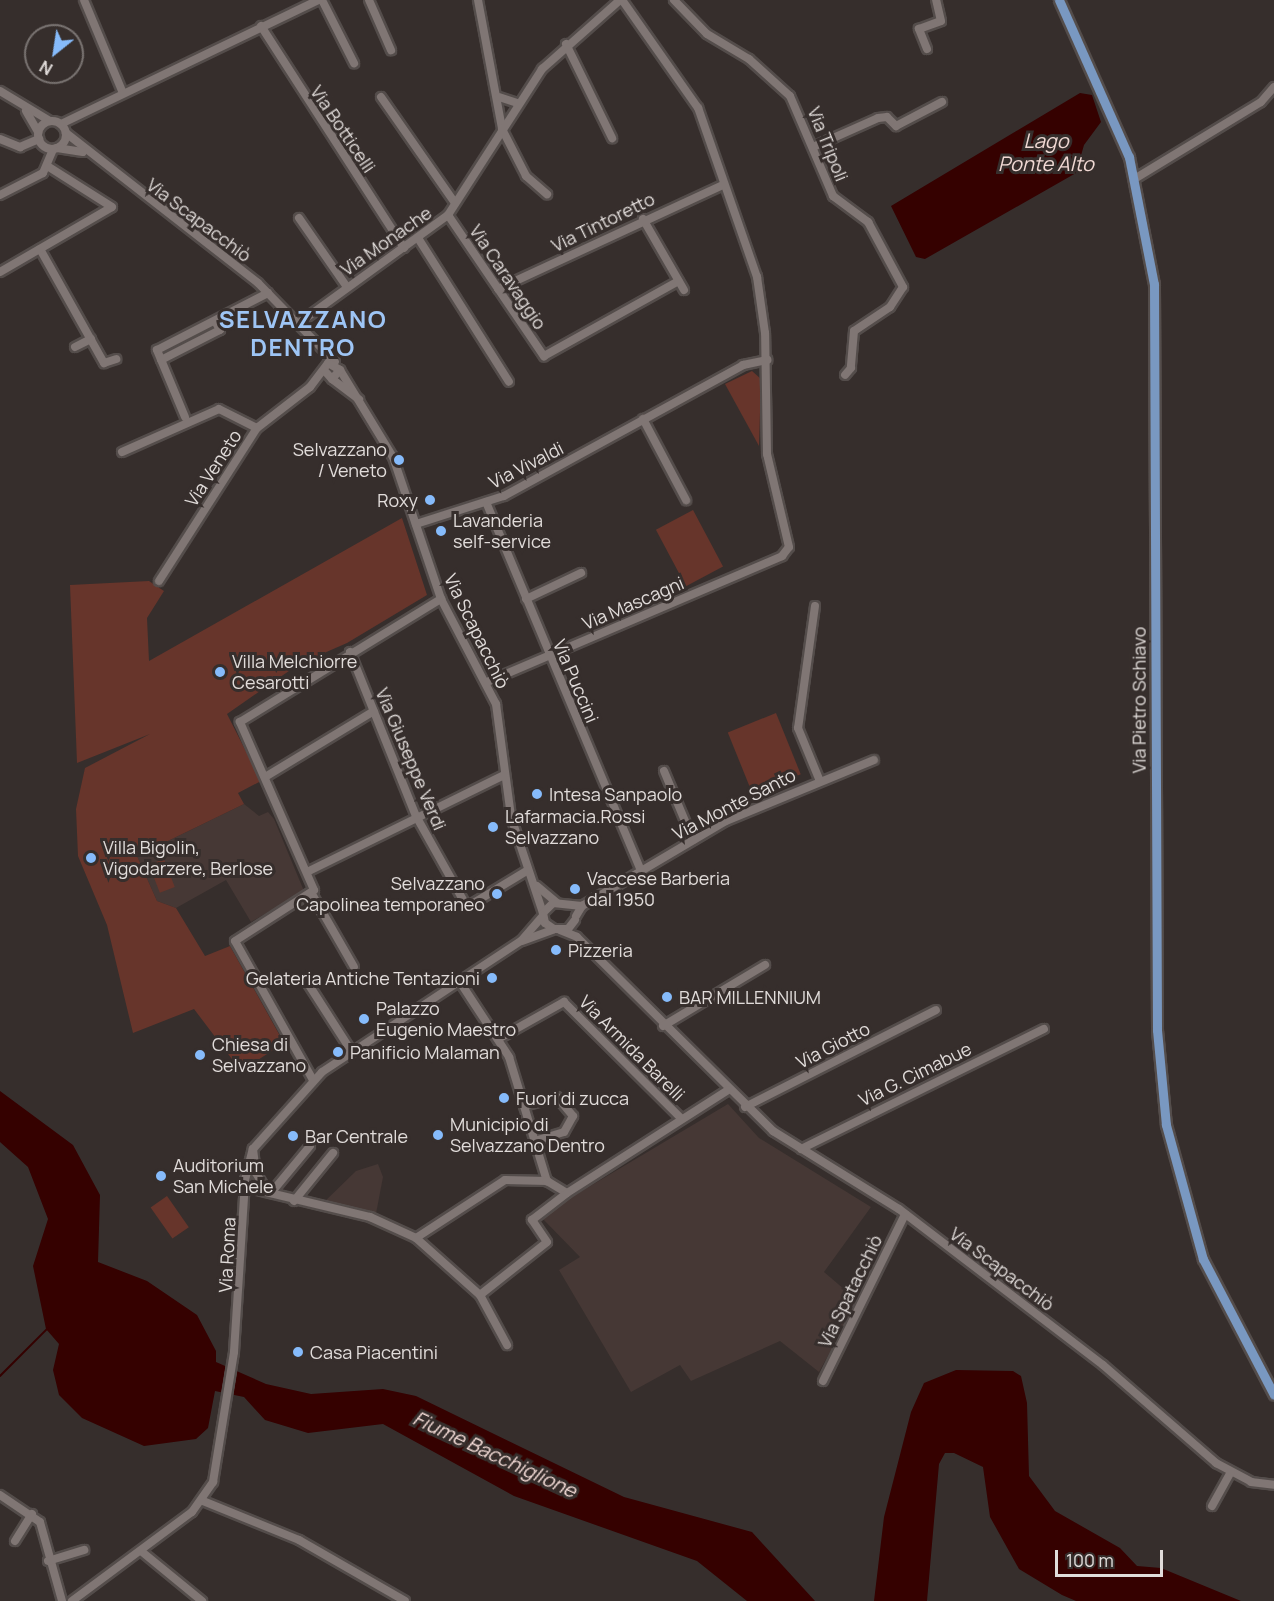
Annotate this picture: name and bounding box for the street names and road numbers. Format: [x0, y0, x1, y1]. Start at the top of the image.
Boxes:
street label: Via Botticelli [306, 81, 380, 177]
street label: Via Tripoli [803, 104, 853, 184]
street label: Via Scapacchiò [143, 174, 255, 266]
street label: Via Tintoretto [548, 188, 658, 256]
street label: Via Monache [336, 202, 436, 280]
street label: Via Caravaggio [465, 221, 551, 333]
street label: Via Veneto [180, 426, 246, 510]
street label: Via Vivaldi [485, 437, 567, 493]
street label: Via Scapacchiò [440, 570, 514, 692]
street label: Via Mascagni [579, 572, 687, 634]
street label: Via Pietro Schiavo [1128, 627, 1150, 773]
street label: Via Puccini [549, 636, 603, 726]
street label: Via Giuseppe Verdi [371, 685, 451, 833]
street label: Via Monte Santo [669, 764, 799, 844]
street label: Via Armida Barelli [575, 991, 689, 1105]
street label: Via Giotto [793, 1017, 873, 1073]
street label: Via G. Cimabue [855, 1037, 975, 1111]
street label: Via Roma [214, 1217, 240, 1293]
street label: Via Scapacchiò [946, 1223, 1058, 1315]
street label: Via Spatacchiò [813, 1231, 887, 1351]

